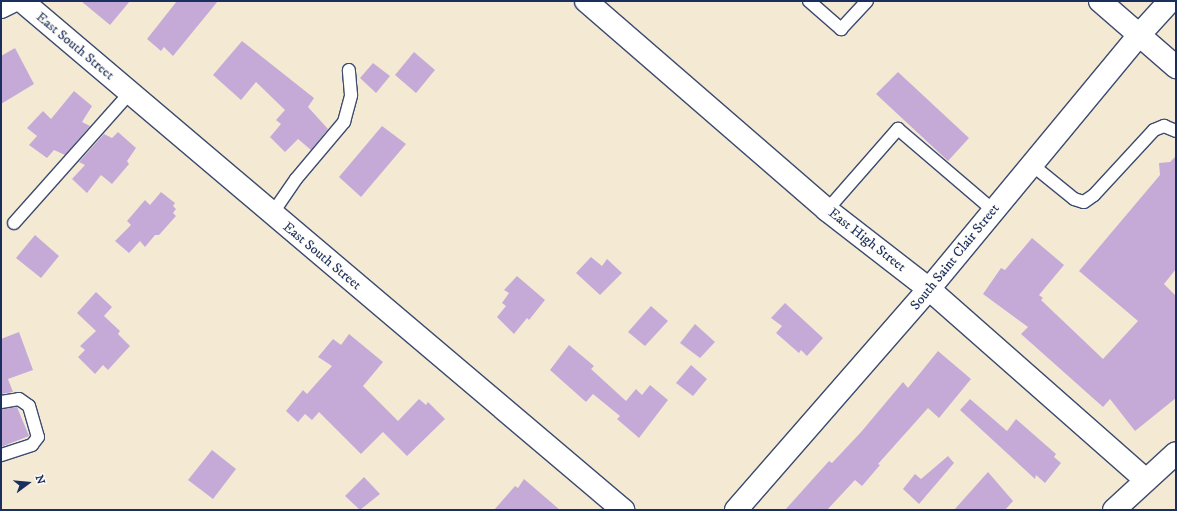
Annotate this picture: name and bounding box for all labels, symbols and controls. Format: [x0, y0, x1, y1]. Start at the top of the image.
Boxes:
street label: East South Street [32, 8, 118, 84]
street label: South Saint Clair Street [907, 201, 1003, 313]
street label: East High Street [825, 205, 909, 275]
street label: East South Street [279, 218, 365, 294]
north arrow [8, 463, 48, 503]
text: N [32, 473, 48, 486]

